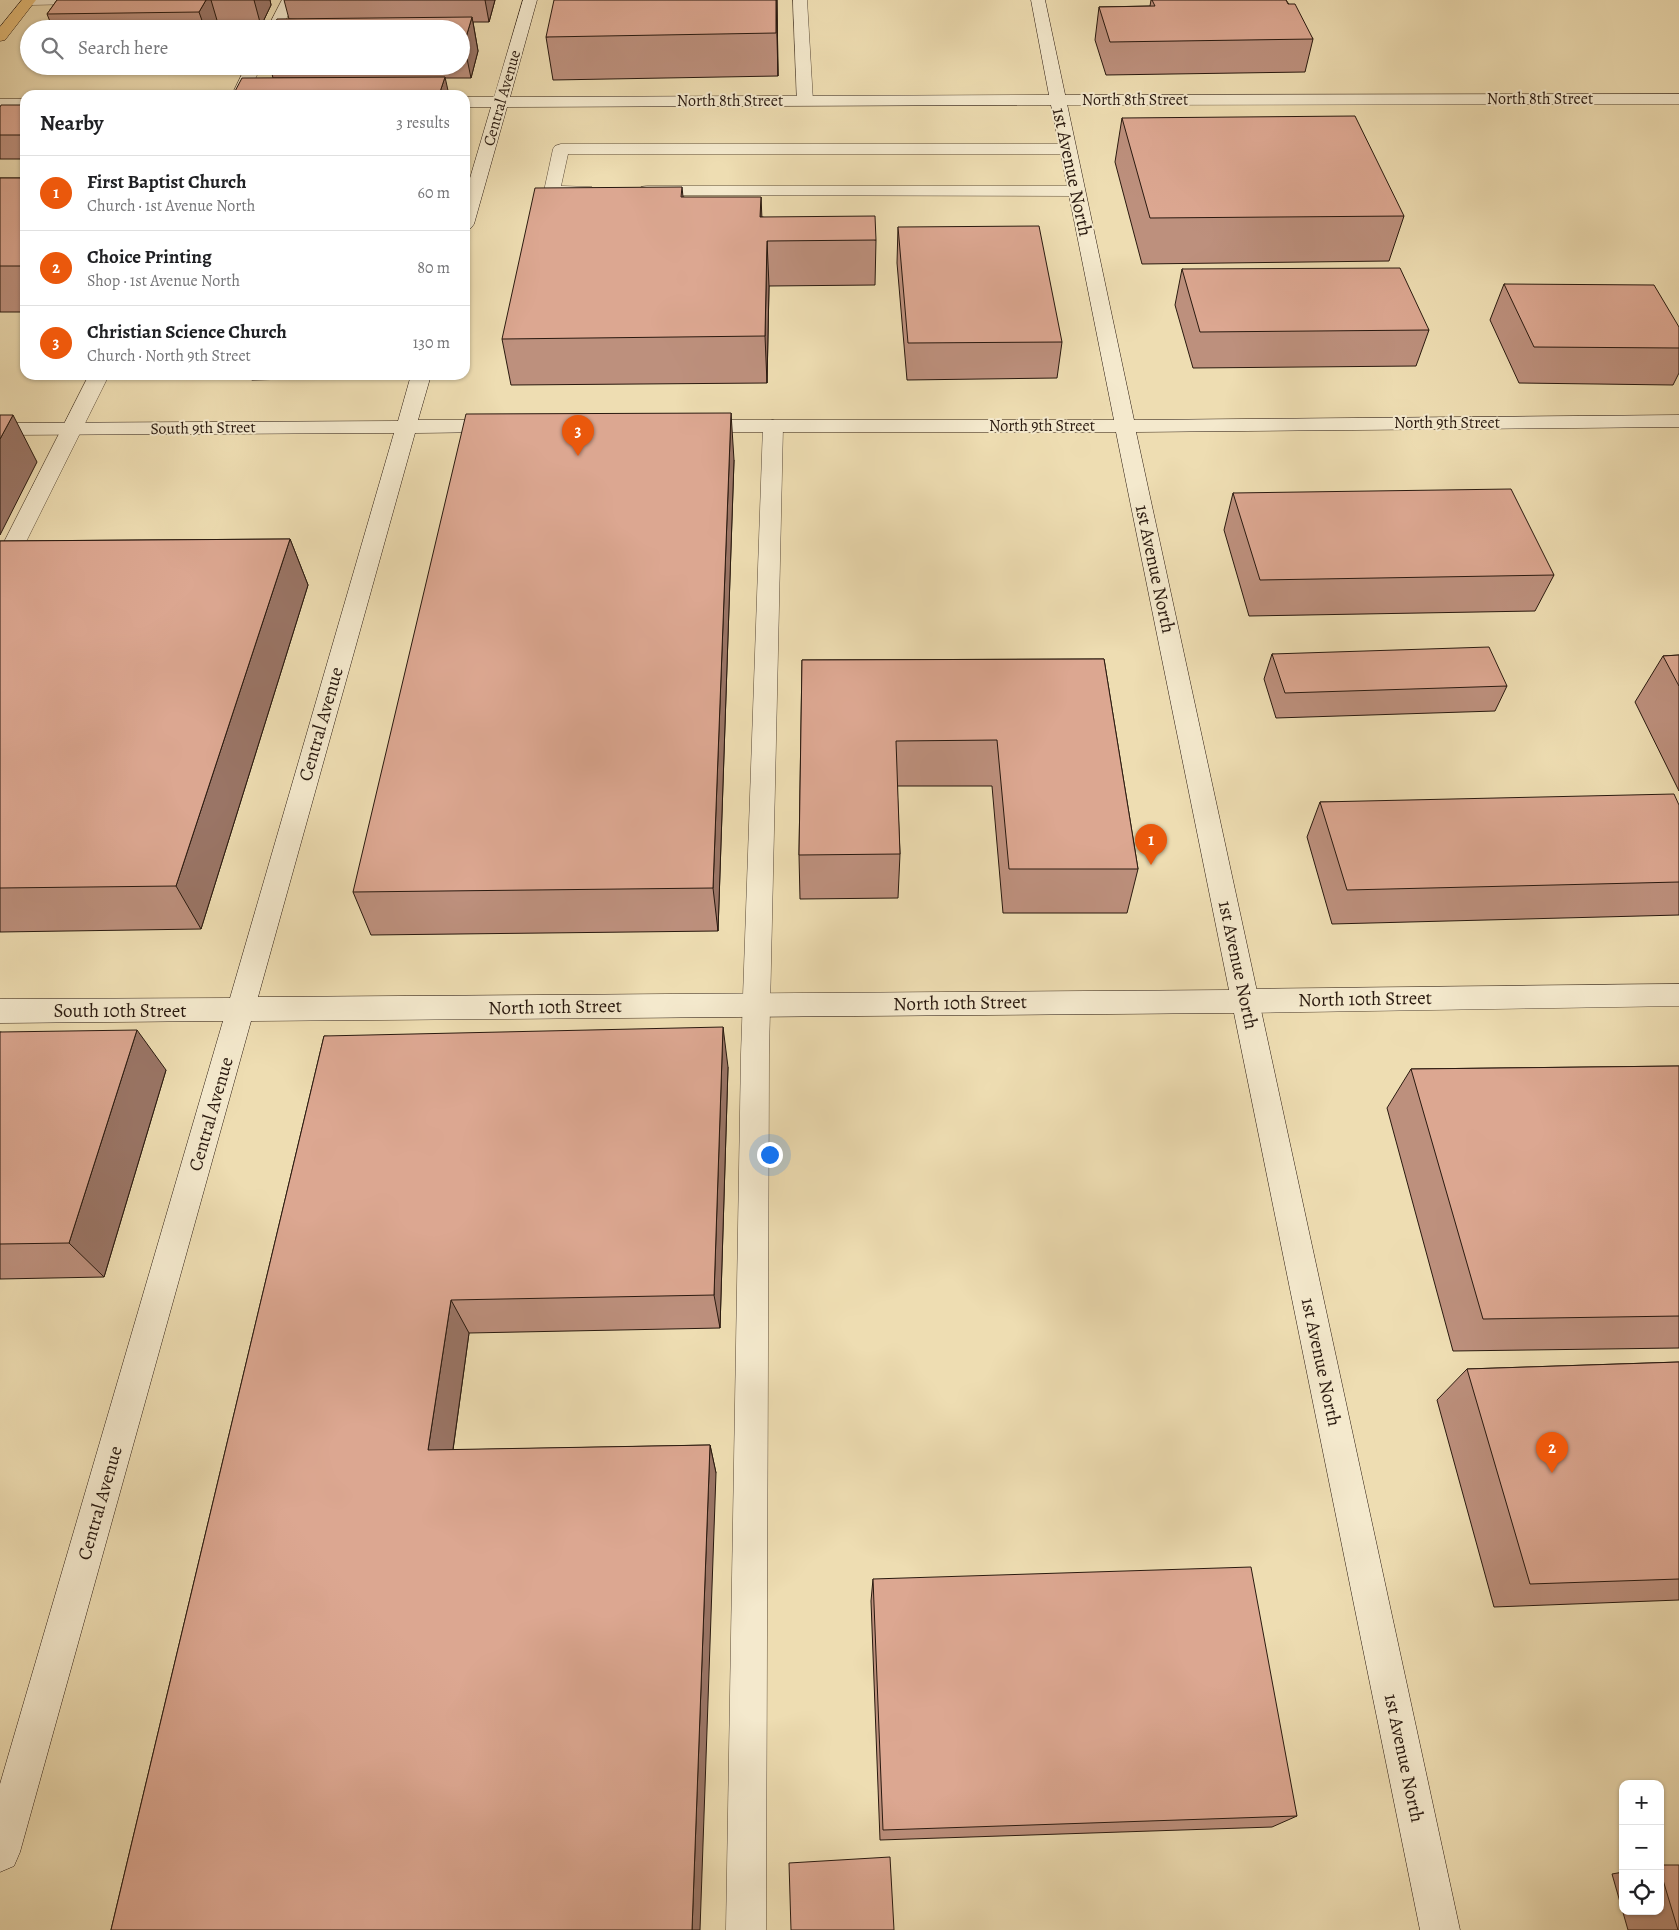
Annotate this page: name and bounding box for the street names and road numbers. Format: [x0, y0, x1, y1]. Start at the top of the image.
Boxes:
street label: Central Avenue [478, 47, 526, 149]
street label: North 8th Street [1487, 88, 1593, 110]
street label: North 8th Street [1082, 89, 1188, 111]
street label: North 8th Street [677, 90, 783, 112]
street label: 1st Avenue North [1046, 105, 1098, 239]
street label: North 9th Street [1394, 412, 1500, 434]
street label: North 9th Street [989, 415, 1095, 437]
street label: South 9th Street [150, 416, 256, 440]
street label: 1st Avenue North [1129, 502, 1181, 636]
street label: Central Avenue [292, 664, 350, 784]
street label: 1st Avenue North [1212, 898, 1264, 1032]
street label: North 10th Street [1298, 985, 1432, 1013]
street label: North 10th Street [893, 989, 1027, 1017]
street label: North 10th Street [488, 993, 622, 1021]
street label: South 10th Street [53, 998, 187, 1024]
street label: Central Avenue [182, 1054, 240, 1174]
street label: 1st Avenue North [1295, 1295, 1347, 1429]
street label: Central Avenue [71, 1443, 129, 1563]
street label: 1st Avenue North [1378, 1691, 1430, 1825]

